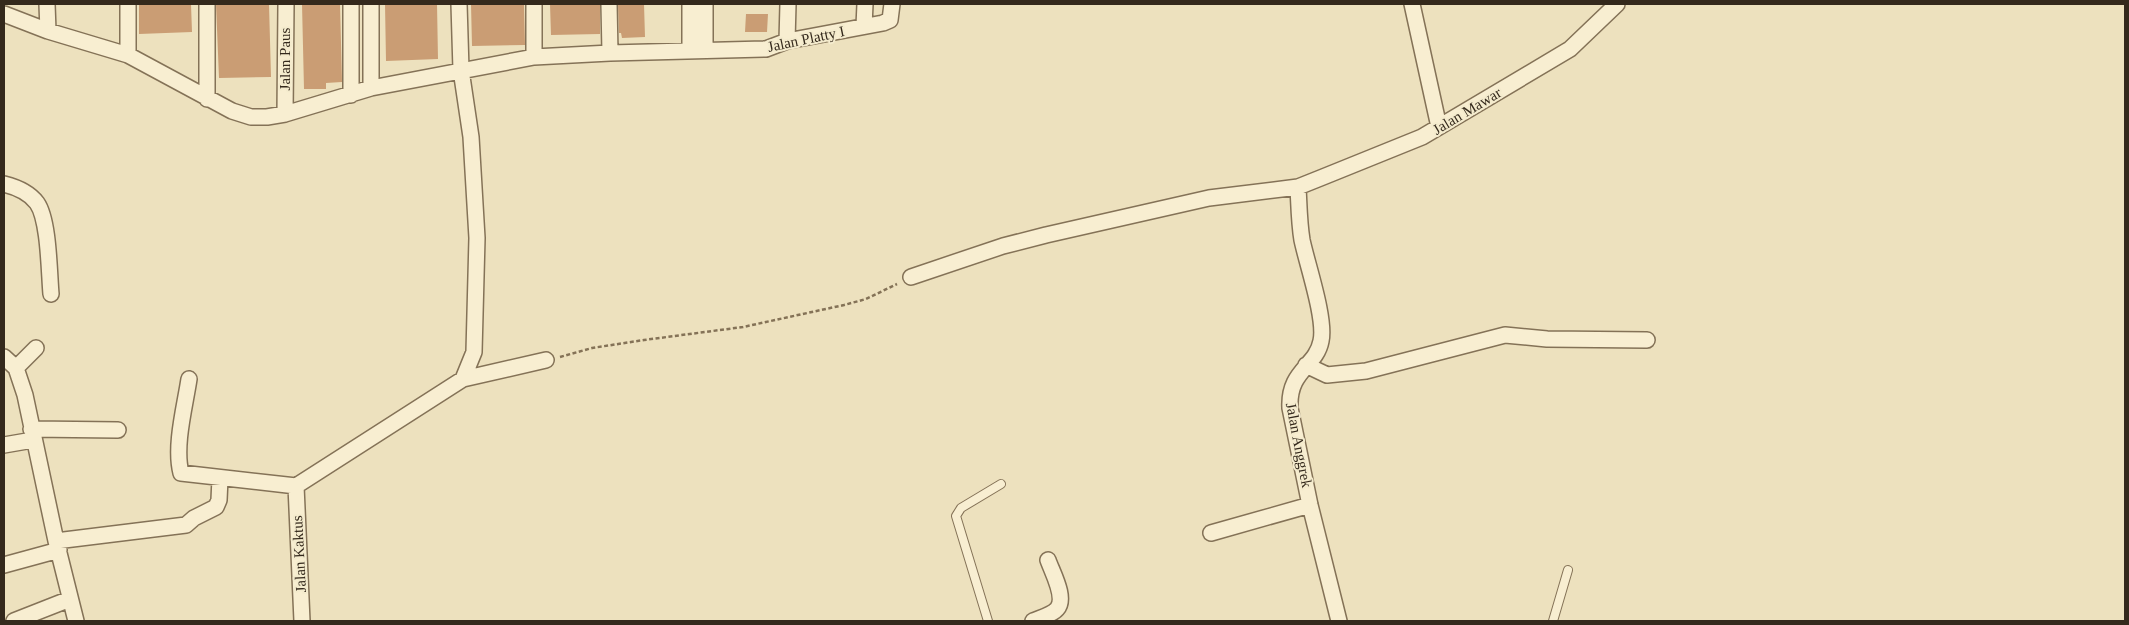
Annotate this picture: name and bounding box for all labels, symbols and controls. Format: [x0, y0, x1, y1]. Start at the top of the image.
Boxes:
street label: Jalan Platty I [766, 23, 846, 55]
street label: Jalan Paus [277, 27, 293, 90]
street label: Jalan Mawar [1430, 84, 1504, 138]
street label: Jalan Anggrek [1283, 401, 1315, 489]
street label: Jalan Kaktus [289, 515, 309, 593]

